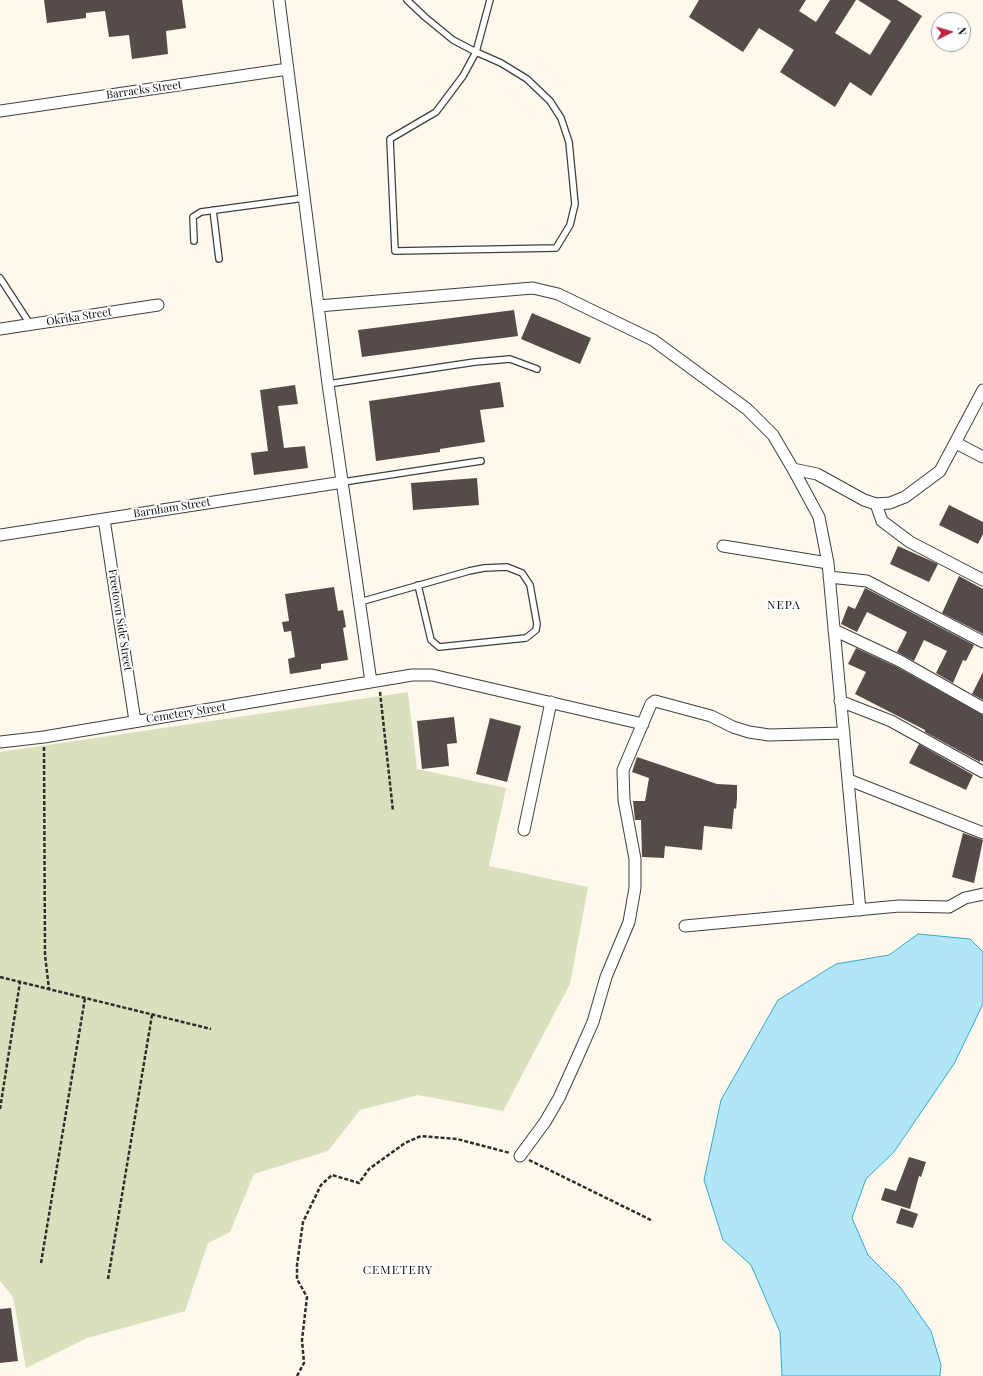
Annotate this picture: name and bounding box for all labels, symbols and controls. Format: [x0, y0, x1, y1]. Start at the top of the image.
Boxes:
north arrow [931, 12, 971, 52]
text: N [955, 26, 970, 36]
street label: Barracks Street [105, 78, 183, 102]
street label: Okrika Street [45, 305, 113, 329]
street label: Barnham Street [133, 495, 211, 521]
street label: Freetown Side Street [105, 568, 135, 672]
district label: NEPA [767, 598, 801, 612]
street label: Cemetery Street [145, 700, 227, 726]
district label: CEMETERY [363, 1263, 433, 1277]

